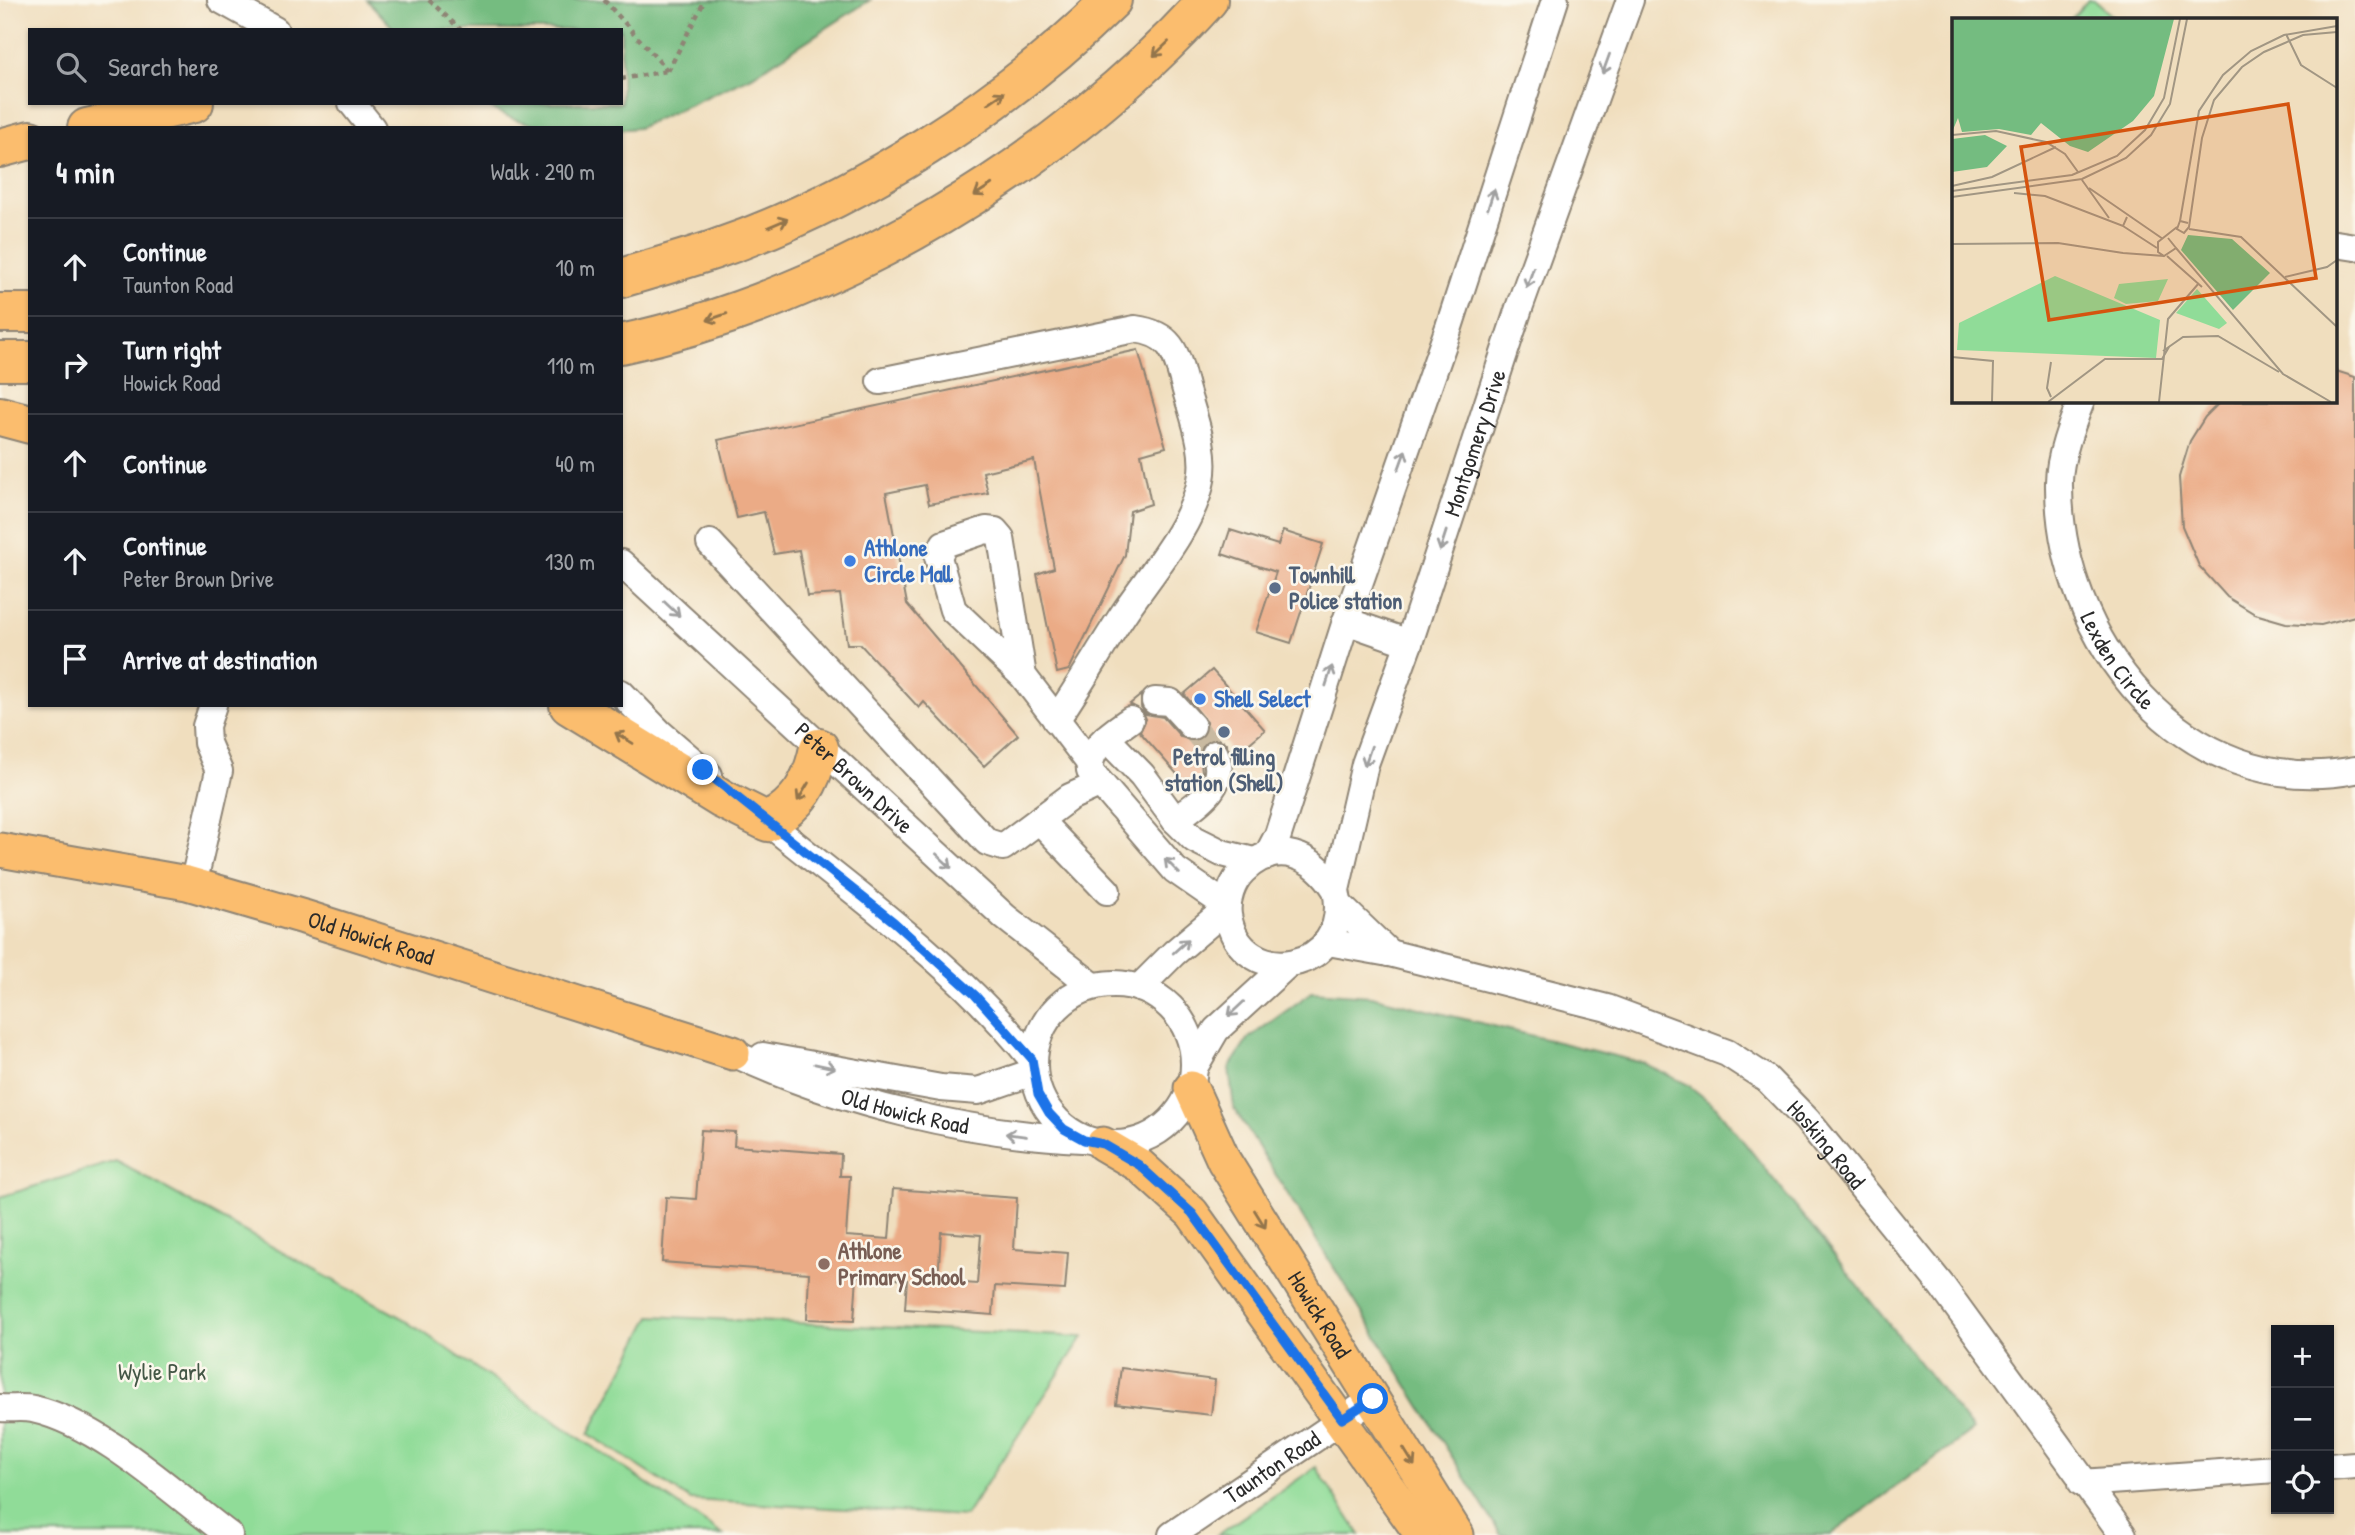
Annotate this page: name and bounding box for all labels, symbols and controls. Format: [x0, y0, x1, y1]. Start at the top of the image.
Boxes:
inset map [1952, 18, 2338, 402]
search box [28, 28, 623, 105]
one-way arrow [1152, 40, 1169, 57]
icon: search [52, 48, 90, 86]
text: Search here [108, 49, 219, 84]
one-way arrow [1599, 53, 1612, 75]
one-way arrow [986, 91, 1005, 105]
text: 4 min [56, 152, 115, 192]
text: Walk · 290 m [491, 156, 595, 187]
one-way arrow [974, 183, 993, 197]
one-way arrow [1486, 188, 1498, 210]
one-way arrow [766, 216, 788, 229]
text: Continue [123, 234, 207, 269]
icon: ahead [56, 248, 94, 286]
text: 10 m [555, 252, 595, 283]
one-way arrow [1522, 267, 1535, 289]
text: Taunton Road [123, 269, 233, 300]
one-way arrow [706, 312, 728, 324]
text: Turn right [123, 332, 221, 367]
icon: right [56, 346, 94, 384]
text: 110 m [547, 350, 595, 381]
street label: Montgomery Drive [1436, 365, 1513, 520]
text: Howick Road [123, 367, 220, 398]
icon: ahead [56, 444, 94, 482]
text: Continue [123, 446, 207, 481]
text: 40 m [555, 448, 595, 479]
one-way arrow [1397, 450, 1409, 472]
text: Continue [123, 528, 207, 563]
one-way arrow [1436, 529, 1448, 551]
place label: Athlone Circle Mall [864, 532, 954, 589]
icon: ahead [56, 542, 94, 580]
text: 130 m [545, 546, 595, 577]
marker: Athlone Circle Mall [842, 553, 858, 569]
place label: Townhill Police station [1288, 559, 1402, 616]
text: Peter Brown Drive [123, 563, 274, 594]
marker: Townhill Police station [1267, 580, 1283, 596]
one-way arrow [663, 601, 681, 617]
street label: Lexden Circle [2073, 607, 2162, 716]
icon: arrive [56, 640, 94, 678]
text: Arrive at destination [123, 642, 318, 677]
one-way arrow [1324, 665, 1336, 687]
place label: Shell Select [1214, 683, 1311, 714]
marker: Shell Select [1192, 691, 1208, 707]
street label: Peter Brown Drive [788, 715, 920, 840]
marker: Petrol filling station (Shell) [1216, 724, 1232, 740]
one-way arrow [615, 730, 635, 744]
place label: Petrol filling station (Shell) [1164, 741, 1284, 798]
one-way arrow [1361, 744, 1373, 766]
route end [687, 754, 718, 785]
one-way arrow [795, 781, 809, 801]
one-way arrow [935, 852, 952, 869]
one-way arrow [1164, 858, 1181, 875]
street label: Old Howick Road [304, 903, 438, 972]
one-way arrow [1172, 938, 1190, 954]
one-way arrow [1228, 1001, 1245, 1018]
one-way arrow [813, 1059, 836, 1073]
street label: Old Howick Road [837, 1080, 971, 1141]
street label: Hosking Road [1780, 1093, 1873, 1195]
one-way arrow [1005, 1128, 1027, 1141]
one-way arrow [1253, 1209, 1267, 1229]
place label: Athlone Primary School [838, 1235, 966, 1293]
marker: Athlone Primary School [816, 1256, 832, 1272]
street label: Howick Road [1281, 1265, 1359, 1364]
map controls [2271, 1325, 2334, 1514]
button: + [2271, 1325, 2334, 1388]
park label: Wylie Park [118, 1356, 206, 1387]
route start [1357, 1383, 1388, 1414]
button: − [2271, 1388, 2334, 1451]
street label: Taunton Road [1218, 1423, 1326, 1510]
one-way arrow [1402, 1446, 1416, 1466]
button: locate [2271, 1451, 2334, 1514]

